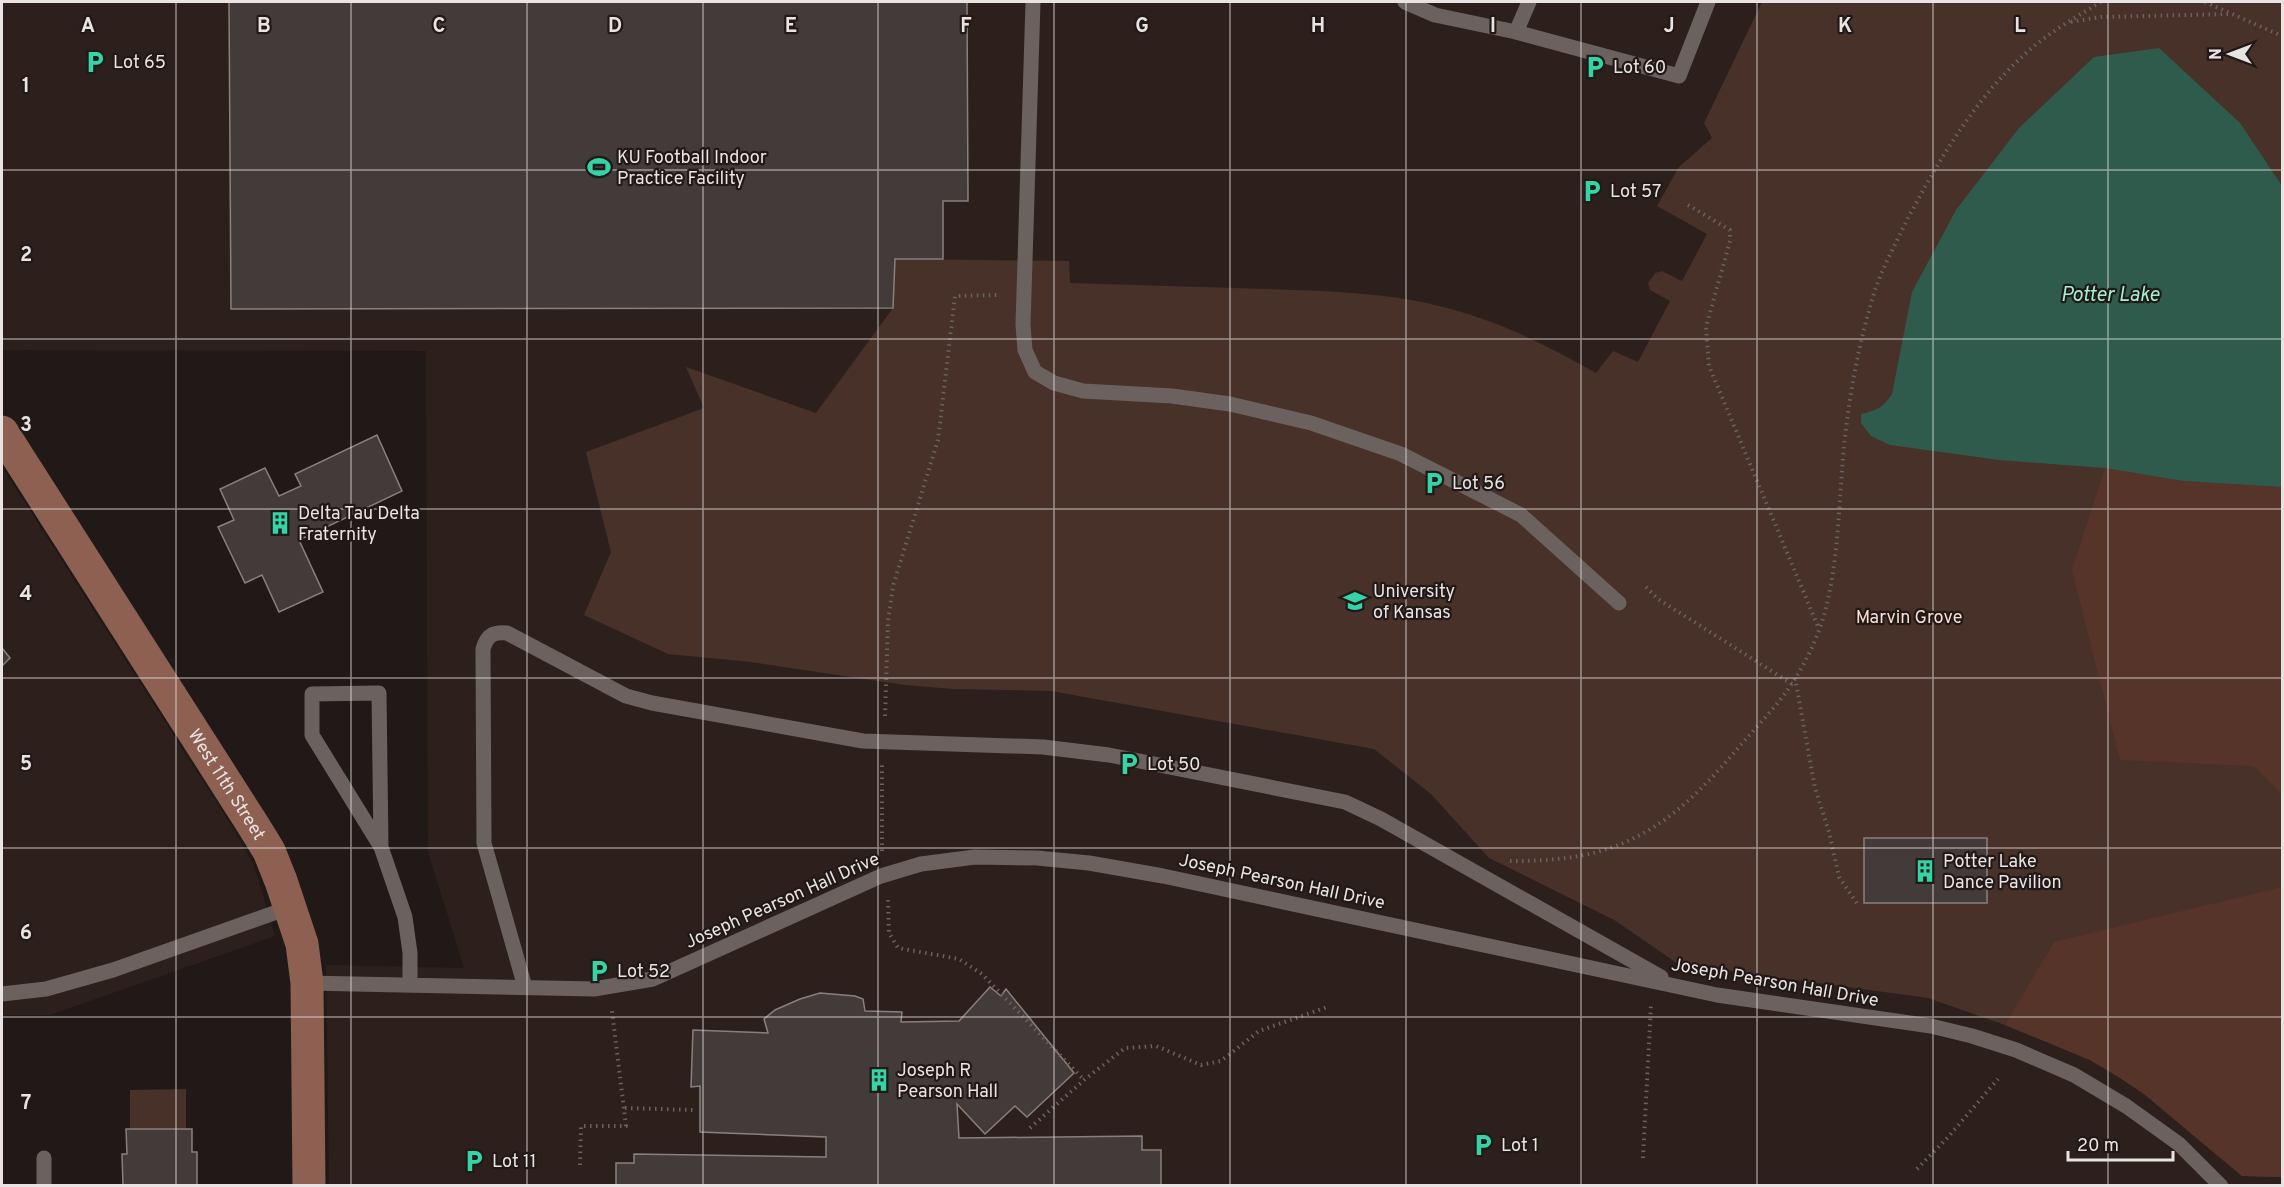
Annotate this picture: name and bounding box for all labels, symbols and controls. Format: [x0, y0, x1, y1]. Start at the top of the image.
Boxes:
text: A [81, 14, 95, 40]
text: B [257, 14, 271, 40]
text: C [433, 14, 445, 40]
text: D [608, 14, 622, 40]
text: E [785, 14, 797, 40]
text: F [960, 14, 972, 40]
text: G [1135, 14, 1149, 40]
text: H [1311, 14, 1325, 40]
text: I [1490, 14, 1496, 40]
text: J [1663, 14, 1675, 40]
text: K [1838, 14, 1852, 40]
text: L [2014, 14, 2026, 40]
north arrow [2200, 24, 2260, 84]
text: N [2207, 48, 2227, 60]
parking icon: Lot 65 [82, 49, 108, 75]
place label: Lot 65 [113, 52, 166, 75]
parking icon: Lot 60 [1582, 54, 1608, 80]
place label: Lot 60 [1613, 57, 1666, 80]
text: 1 [22, 74, 30, 100]
place label: KU Football Indoor Practice Facility [617, 147, 767, 191]
sports icon: KU Football Indoor Practice Facility [586, 154, 612, 180]
parking icon: Lot 57 [1579, 178, 1605, 204]
place label: Lot 57 [1610, 181, 1661, 204]
text: 2 [20, 243, 32, 269]
water label: Potter Lake [2061, 283, 2160, 309]
text: 3 [20, 413, 32, 439]
parking icon: Lot 56 [1421, 470, 1447, 496]
place label: Lot 56 [1452, 473, 1505, 496]
place label: Delta Tau Delta Fraternity [298, 503, 420, 547]
building icon: Delta Tau Delta Fraternity [267, 510, 293, 536]
place label: University of Kansas [1373, 581, 1455, 625]
text: 4 [20, 582, 32, 608]
school or university icon: University of Kansas [1342, 588, 1368, 614]
park label: Marvin Grove [1856, 607, 1962, 630]
street label: West 11th Street [182, 725, 270, 845]
parking icon: Lot 50 [1116, 751, 1142, 777]
text: 5 [20, 752, 32, 778]
place label: Lot 50 [1147, 754, 1201, 777]
street label: Joseph Pearson Hall Drive [682, 848, 883, 955]
street label: Joseph Pearson Hall Drive [1176, 849, 1387, 916]
place label: Potter Lake Dance Pavilion [1943, 851, 2062, 895]
building icon: Potter Lake Dance Pavilion [1912, 858, 1938, 884]
text: 6 [20, 921, 32, 947]
street label: Joseph Pearson Hall Drive [1669, 954, 1880, 1013]
parking icon: Lot 52 [586, 958, 612, 984]
place label: Lot 52 [617, 961, 670, 984]
place label: Joseph R Pearson Hall [897, 1060, 998, 1104]
building icon: Joseph R Pearson Hall [866, 1067, 892, 1093]
text: 7 [21, 1091, 31, 1117]
scale bar [2068, 1124, 2173, 1162]
parking icon: Lot 1 [1470, 1132, 1496, 1158]
place label: Lot 1 [1501, 1135, 1539, 1158]
text: 20 m [2077, 1135, 2119, 1158]
parking icon: Lot 11 [461, 1148, 487, 1174]
place label: Lot 11 [492, 1151, 536, 1174]

